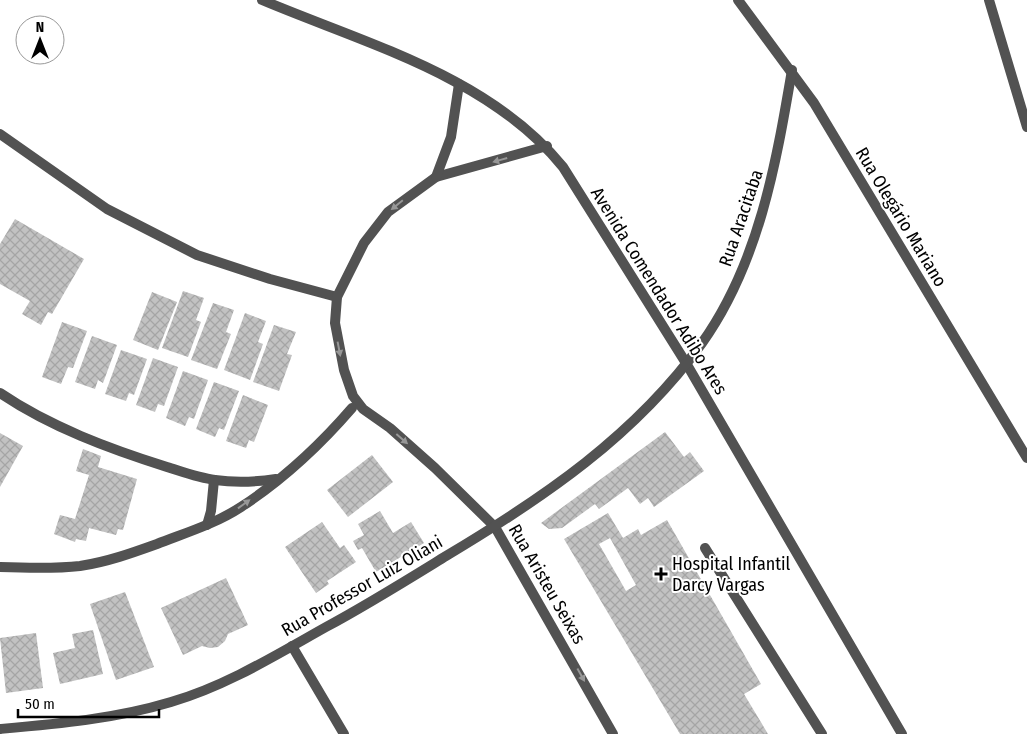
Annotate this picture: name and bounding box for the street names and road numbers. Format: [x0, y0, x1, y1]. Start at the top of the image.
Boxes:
street label: Rua Olegário Mariano [851, 143, 951, 291]
street label: Rua Aracitaba [714, 166, 768, 269]
street label: Avenida Comendador Adibo Ares [586, 183, 732, 399]
street label: Rua Aristeu Seixas [504, 520, 590, 648]
street label: Rua Professor Luiz Oliani [278, 531, 446, 641]

